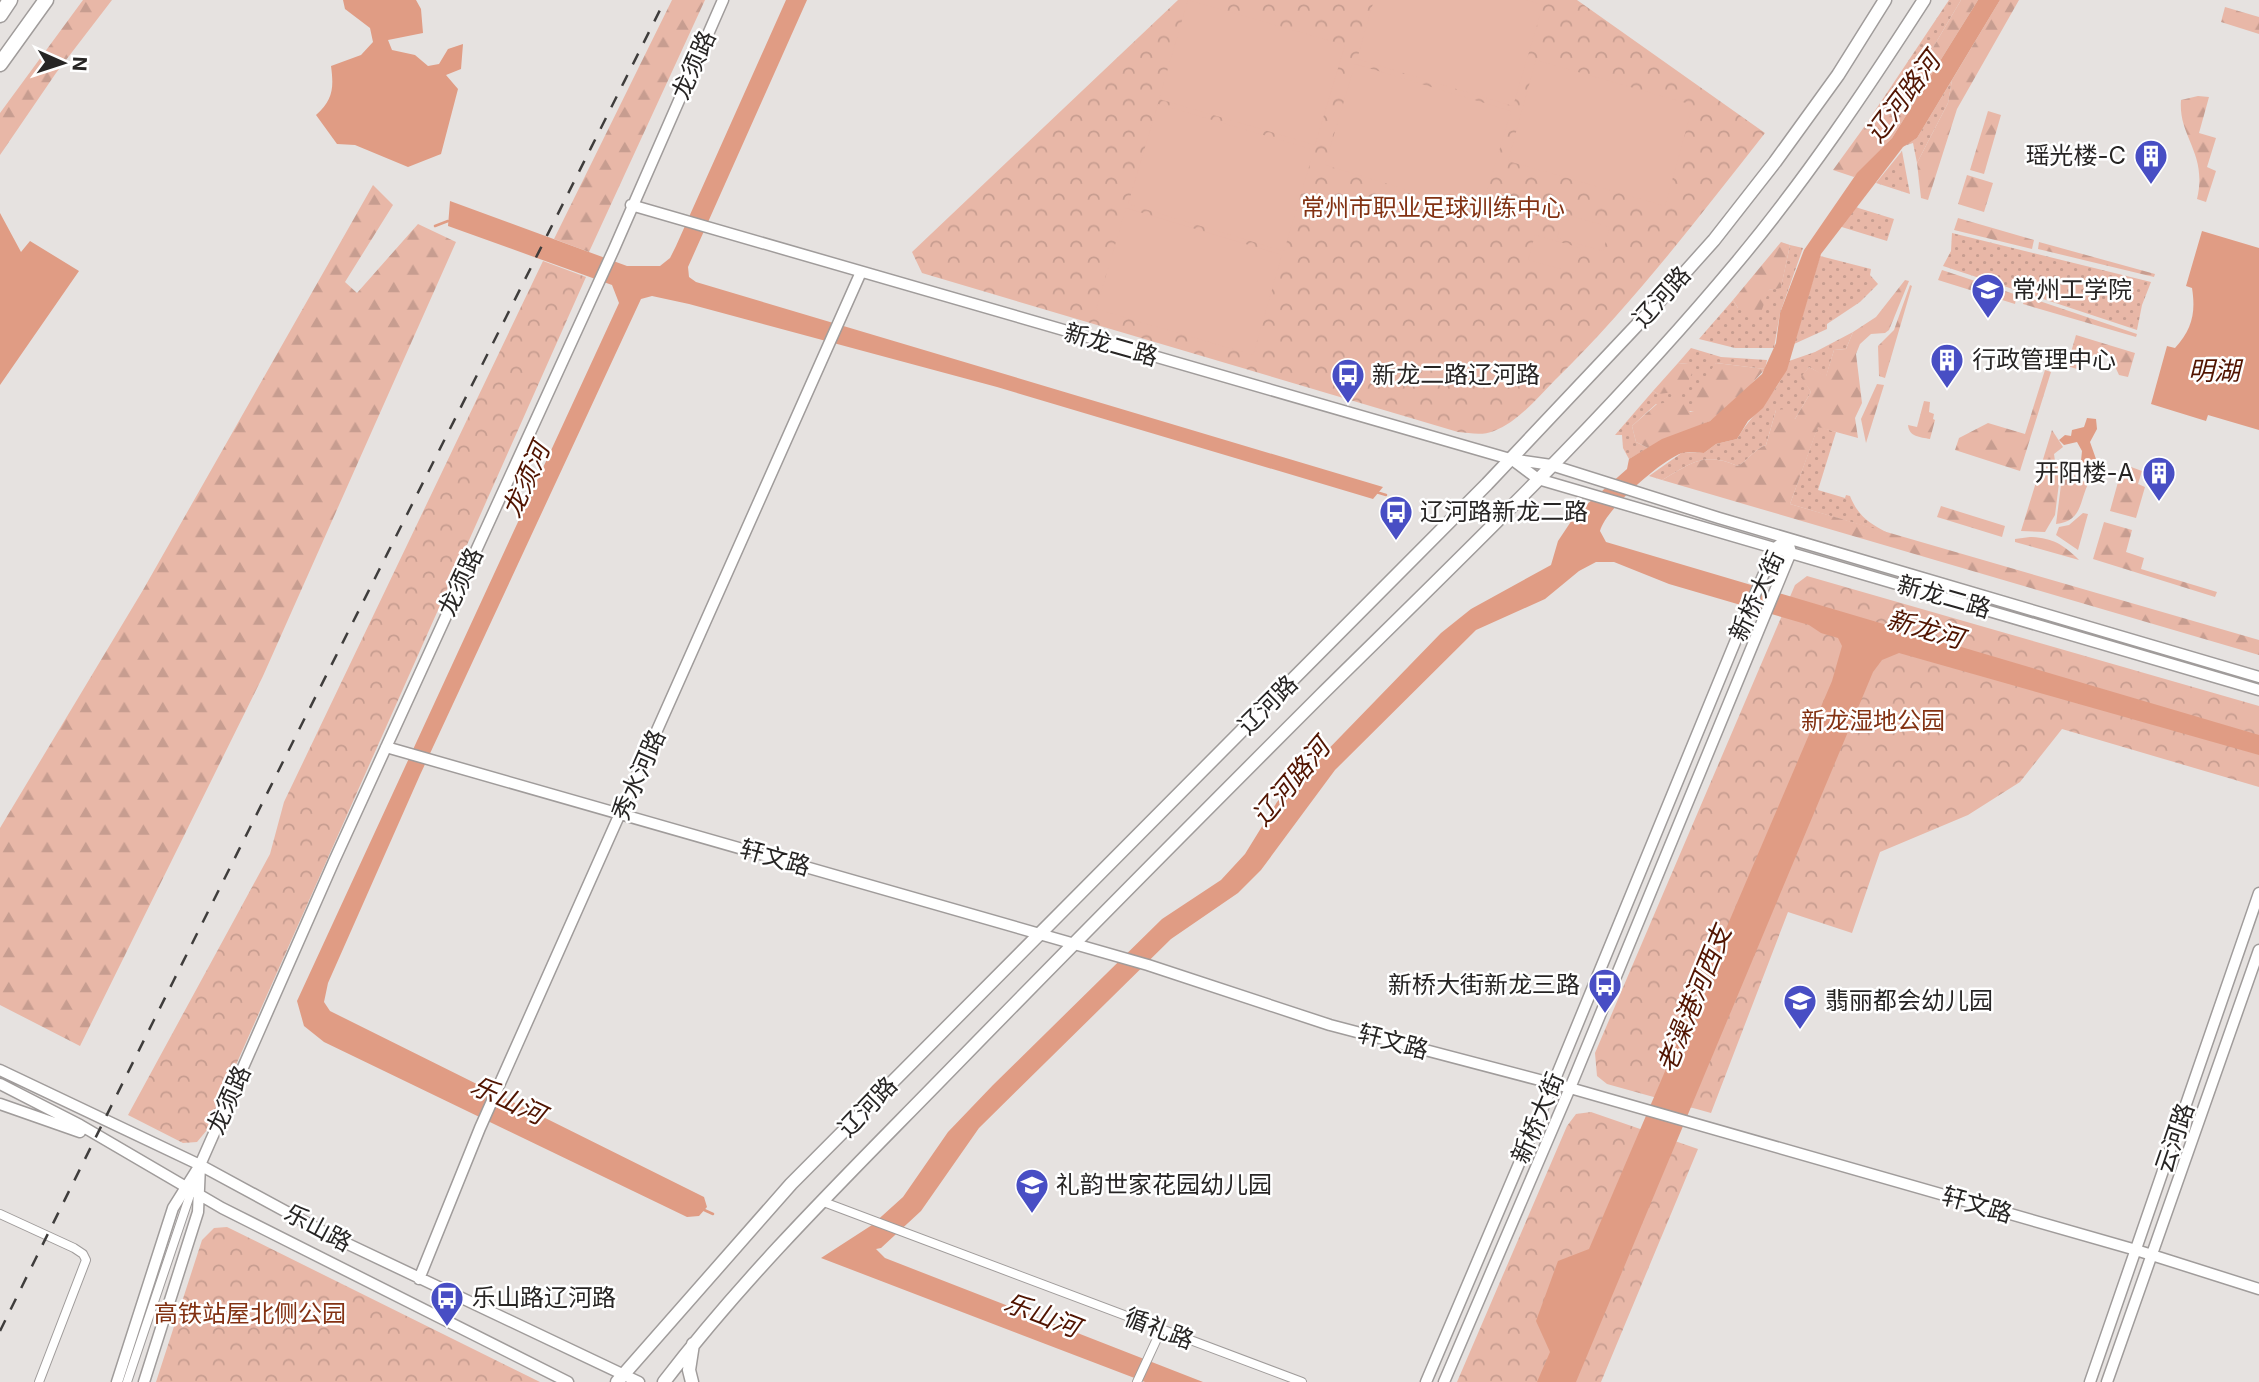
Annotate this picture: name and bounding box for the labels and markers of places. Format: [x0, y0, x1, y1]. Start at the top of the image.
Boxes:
building icon: 瑶光楼-C [2132, 137, 2170, 186]
place label: 瑶光楼-C [2025, 141, 2126, 170]
school or university icon: 常州工学院 [1969, 271, 2007, 320]
place label: 常州工学院 [2012, 275, 2132, 304]
building icon: 行政管理中心 [1928, 341, 1966, 390]
place label: 行政管理中心 [1972, 345, 2116, 374]
bus stop icon: 新龙二路辽河路 [1329, 356, 1367, 405]
place label: 新龙二路辽河路 [1372, 360, 1540, 389]
building icon: 开阳楼-A [2140, 454, 2178, 503]
place label: 开阳楼-A [2034, 458, 2134, 487]
bus stop icon: 辽河路新龙二路 [1377, 493, 1415, 542]
place label: 辽河路新龙二路 [1420, 497, 1588, 526]
bus stop icon: 新桥大街新龙三路 [1586, 966, 1624, 1015]
place label: 新桥大街新龙三路 [1388, 970, 1580, 999]
school or university icon: 翡丽都会幼儿园 [1781, 982, 1819, 1031]
place label: 翡丽都会幼儿园 [1825, 986, 1993, 1015]
school or university icon: 礼韵世家花园幼儿园 [1013, 1166, 1051, 1215]
place label: 礼韵世家花园幼儿园 [1056, 1170, 1272, 1199]
bus stop icon: 乐山路辽河路 [428, 1279, 466, 1328]
place label: 乐山路辽河路 [472, 1283, 616, 1312]

